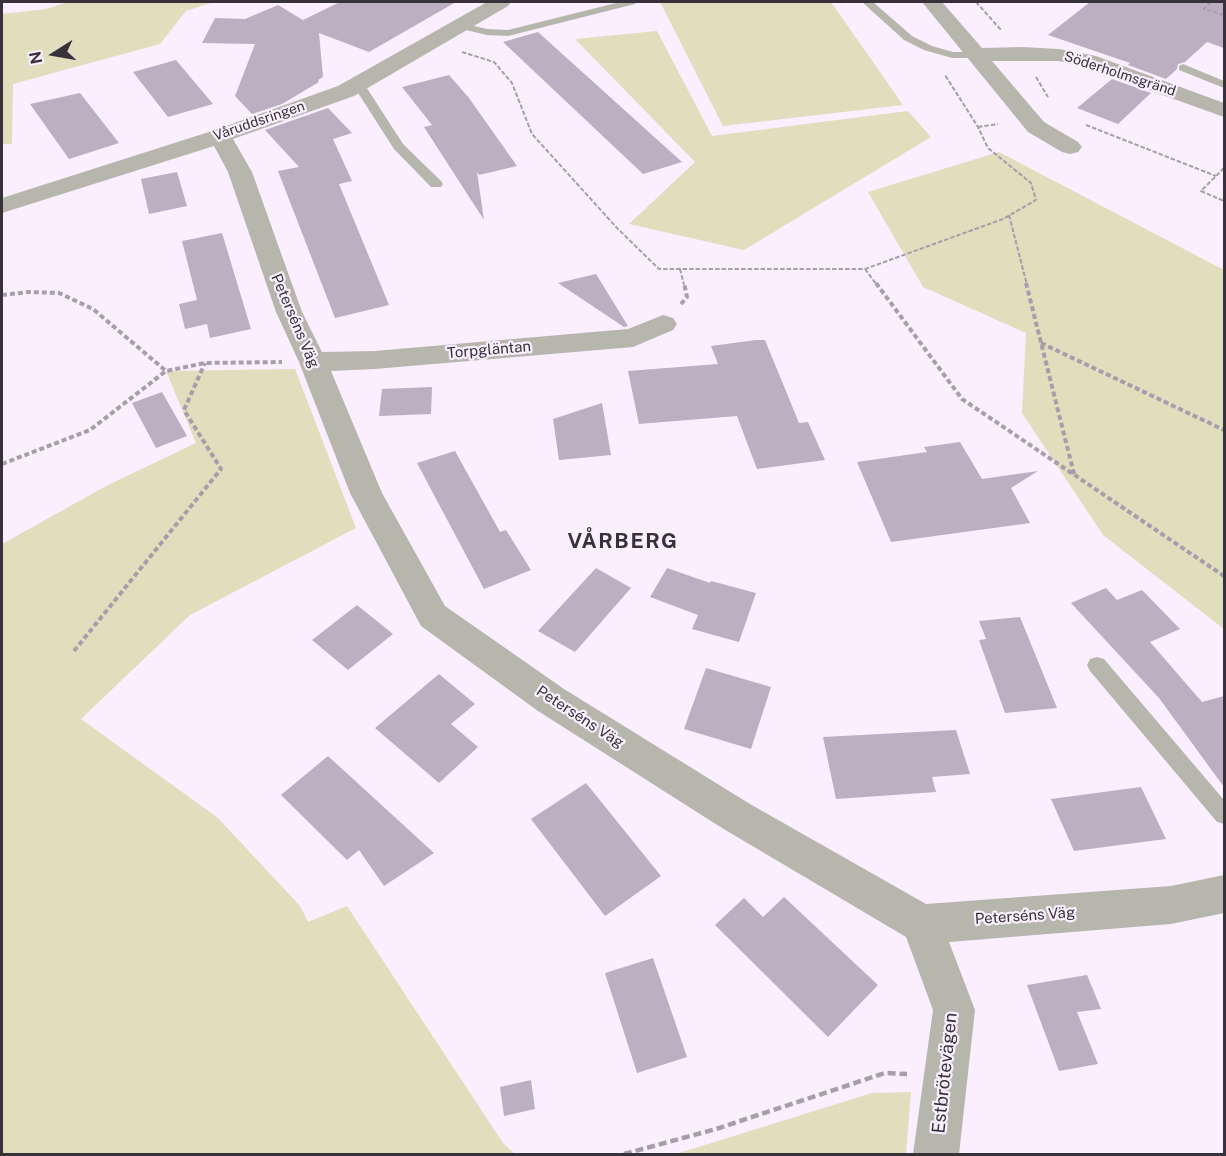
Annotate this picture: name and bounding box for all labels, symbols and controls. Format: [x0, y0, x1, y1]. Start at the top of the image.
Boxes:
north arrow [24, 24, 84, 84]
street label: Söderholmsgränd [1062, 48, 1178, 100]
text: N [25, 50, 46, 65]
street label: Våruddsringen [211, 98, 307, 144]
street label: Peterséns Väg [267, 271, 323, 371]
street label: Torpgläntan [446, 337, 532, 363]
district label: VÅRBERG [567, 529, 679, 555]
street label: Peterséns Väg [533, 682, 627, 752]
street label: Peterséns Väg [974, 904, 1076, 928]
street label: Estbrötevägen [928, 1012, 962, 1134]

